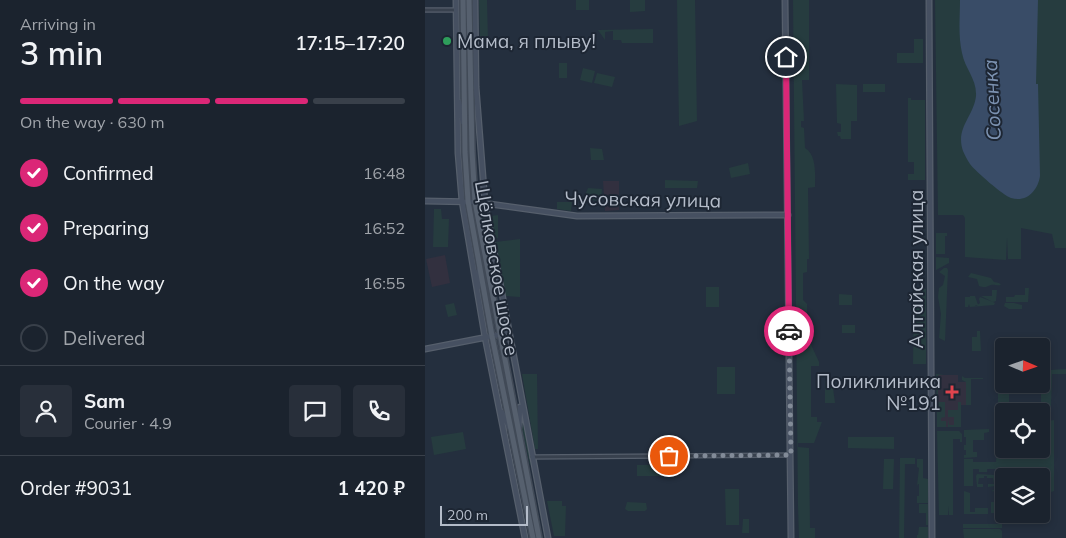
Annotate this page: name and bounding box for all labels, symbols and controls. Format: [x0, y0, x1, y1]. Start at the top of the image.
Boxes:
text: Arriving in [20, 14, 96, 34]
place label: Мама, я плыву! [457, 29, 596, 53]
text: 17:15–17:20 [295, 31, 405, 55]
text: 3 min [20, 33, 103, 73]
marker: Мама, я плыву! [441, 35, 453, 47]
pin [765, 36, 807, 78]
icon: home [772, 43, 800, 71]
water label: Сосенка [977, 59, 1006, 141]
text: On the way · 630 m [20, 112, 165, 132]
icon: check [20, 159, 48, 187]
text: Confirmed [63, 161, 154, 185]
text: 16:48 [363, 163, 405, 183]
street label: Щёлковское шоссе [470, 179, 524, 357]
street label: Чусовская улица [564, 186, 722, 212]
street label: Алтайская улица [904, 190, 928, 348]
icon: check [20, 214, 48, 242]
text: Preparing [63, 216, 149, 240]
text: 16:52 [363, 218, 405, 238]
icon: check [20, 269, 48, 297]
text: On the way [63, 271, 165, 295]
text: 16:55 [363, 273, 405, 293]
courier [764, 306, 814, 356]
icon: car [775, 317, 803, 345]
text: Delivered [63, 326, 145, 350]
north arrow [995, 338, 1050, 392]
map controls [995, 338, 1050, 523]
place label: Поликлиника №191 [816, 369, 941, 415]
button: person [20, 385, 72, 437]
button: chat [289, 385, 341, 437]
button: phone [353, 385, 405, 437]
marker: Поликлиника №191 [945, 385, 959, 399]
text: Sam [84, 389, 125, 413]
button: locate [995, 403, 1050, 458]
text: Courier · 4.9 [84, 413, 172, 433]
pin [648, 435, 690, 477]
icon: bag [655, 442, 683, 470]
button: layers [995, 468, 1050, 523]
text: Order #9031 [20, 476, 132, 500]
text: 1 420 ₽ [338, 476, 405, 500]
scale bar [440, 503, 527, 526]
text: 200 m [447, 506, 488, 524]

